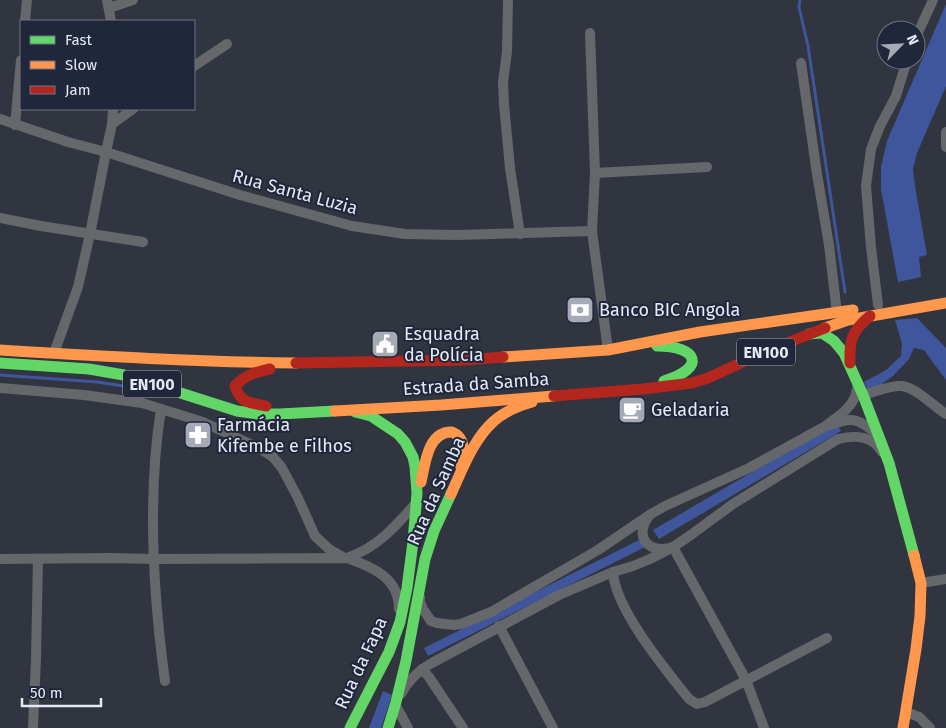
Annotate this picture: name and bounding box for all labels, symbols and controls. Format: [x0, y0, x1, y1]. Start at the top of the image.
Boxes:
legend [20, 20, 195, 110]
north arrow [876, 20, 926, 70]
text: Fast [65, 31, 92, 49]
text: N [903, 32, 922, 48]
text: Slow [65, 56, 97, 74]
text: Jam [65, 81, 91, 99]
street label: Rua Santa Luzia [230, 165, 360, 219]
bank icon: Banco BIC Angola [565, 295, 595, 325]
place label: Banco BIC Angola [599, 299, 740, 321]
place label: Esquadra da Polícia [404, 323, 484, 366]
public building icon: Esquadra da Polícia [370, 329, 400, 359]
road number: EN100 [737, 338, 795, 366]
street label: Estrada da Samba [402, 368, 550, 400]
road number: EN100 [123, 370, 181, 398]
cafe icon: Geladaria [617, 395, 647, 425]
place label: Geladaria [651, 399, 730, 421]
place label: Farmácia Kifembe e Filhos [217, 414, 352, 457]
pharmacy icon: Farmácia Kifembe e Filhos [183, 420, 213, 450]
street label: Rua da Samba [402, 433, 470, 549]
street label: Rua da Fapa [330, 613, 392, 713]
scale bar [22, 676, 101, 708]
text: 50 m [30, 684, 63, 702]

